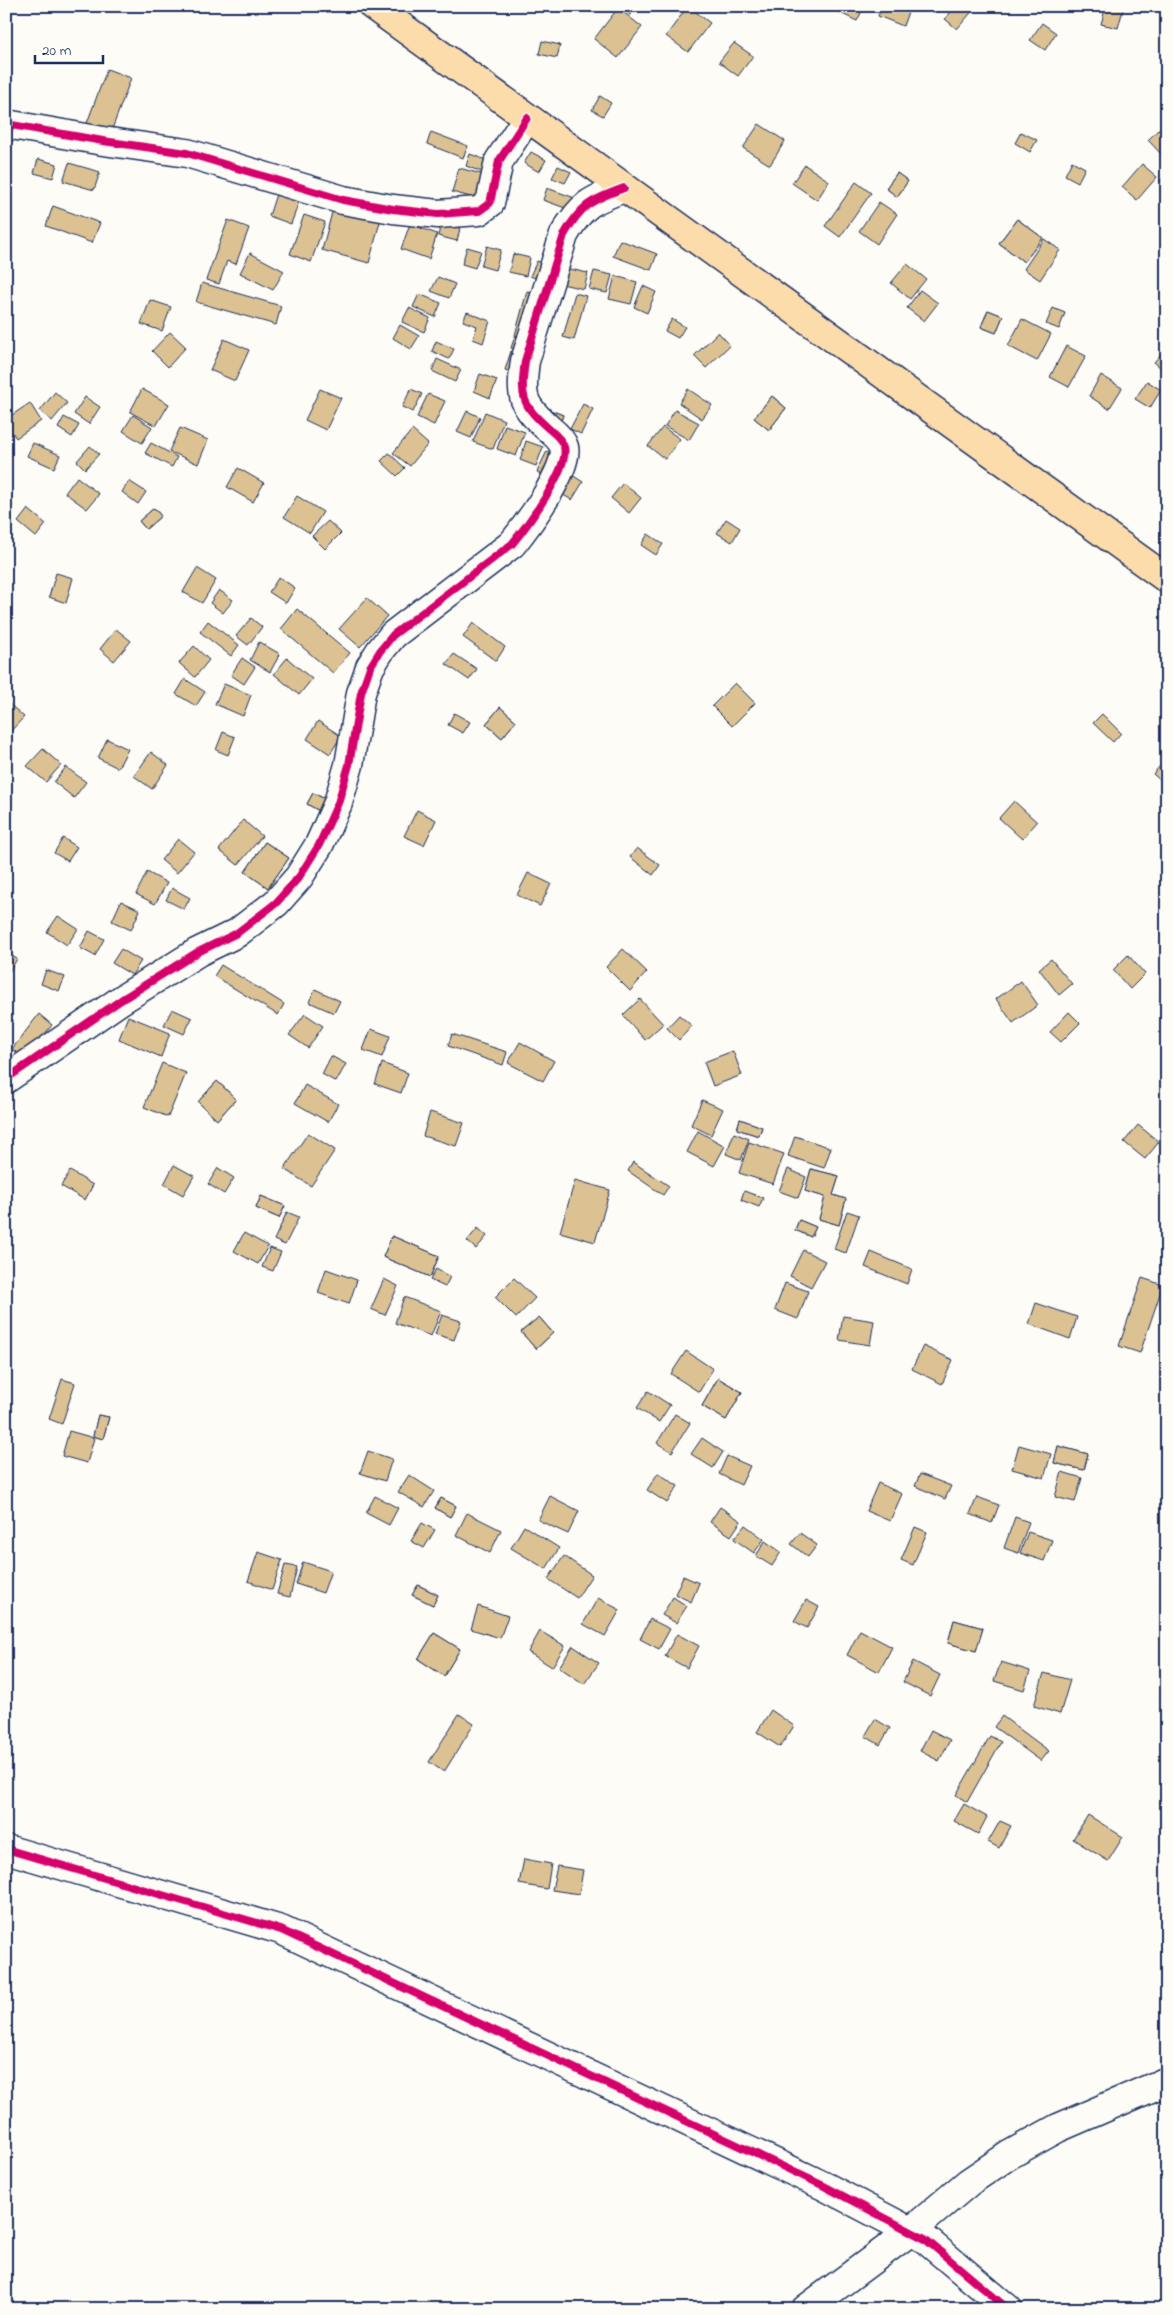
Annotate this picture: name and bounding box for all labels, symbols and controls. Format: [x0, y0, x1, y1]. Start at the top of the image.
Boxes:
scale bar [35, 32, 102, 64]
text: 20 m [42, 40, 72, 62]

